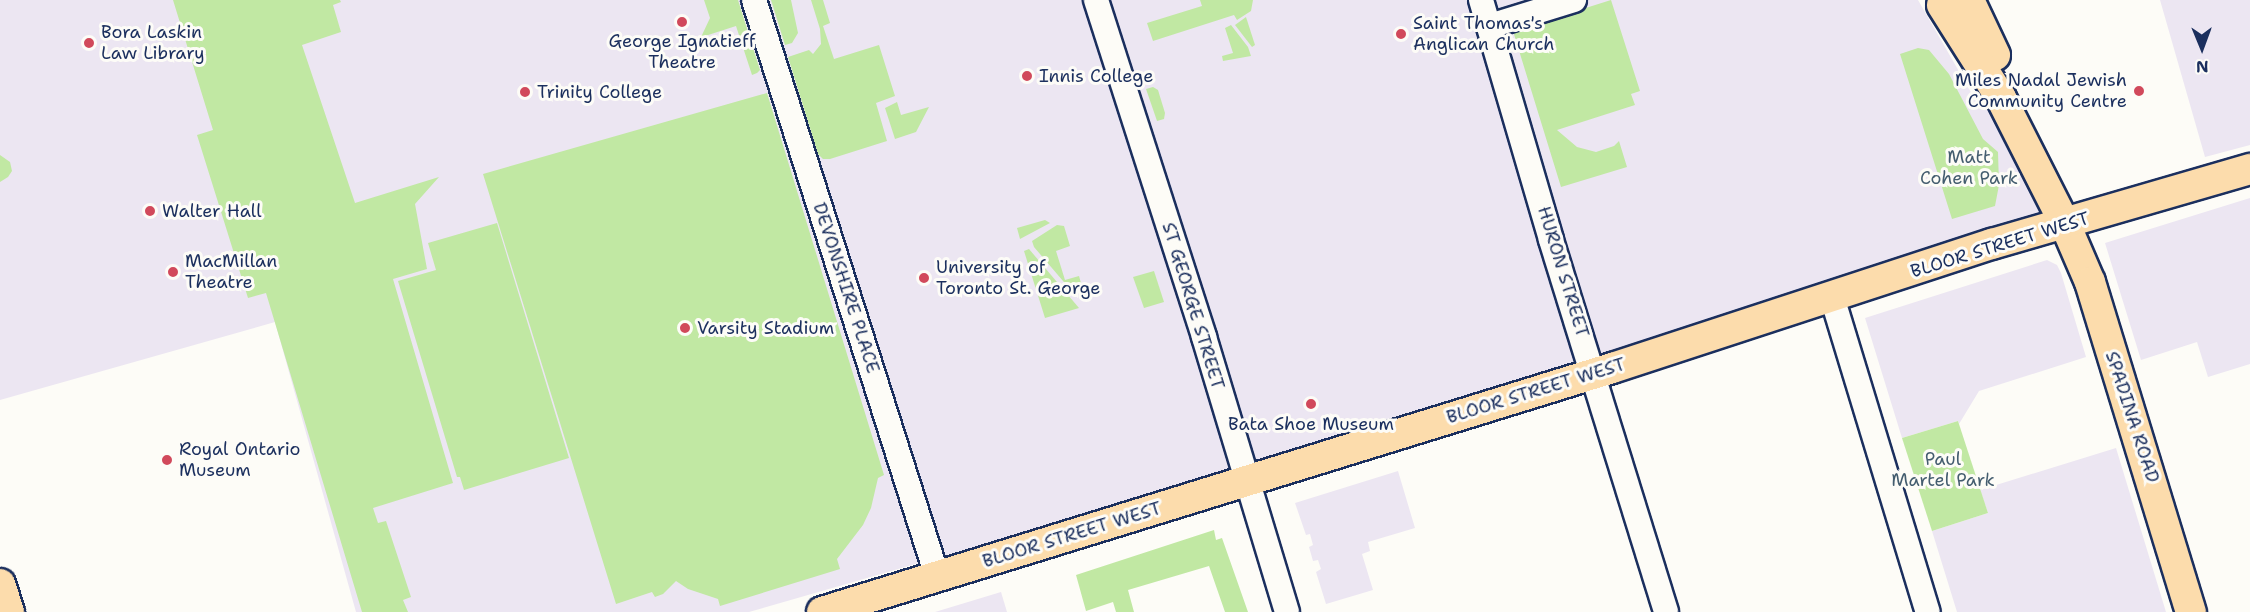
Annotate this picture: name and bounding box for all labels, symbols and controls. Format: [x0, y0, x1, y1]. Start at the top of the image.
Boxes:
place label: Saint Thomas's Anglican Church [1413, 13, 1555, 56]
marker: George Ignatieff Theatre [675, 15, 689, 29]
north arrow [2172, 18, 2232, 78]
place label: Bora Laskin Law Library [101, 22, 205, 64]
marker: Saint Thomas's Anglican Church [1394, 27, 1408, 41]
place label: George Ignatieff Theatre [608, 31, 756, 74]
marker: Bora Laskin Law Library [82, 36, 96, 50]
text: N [2196, 56, 2209, 77]
place label: Innis College [1039, 65, 1153, 87]
marker: Innis College [1020, 69, 1034, 83]
place label: Miles Nadal Jewish Community Centre [1955, 70, 2127, 112]
place label: Trinity College [537, 81, 662, 103]
marker: Miles Nadal Jewish Community Centre [2132, 84, 2146, 98]
marker: Trinity College [518, 85, 532, 99]
park label: Matt Cohen Park [1920, 147, 2018, 190]
place label: Walter Hall [162, 200, 262, 222]
street label: DEVONSHIRE PLACE [808, 200, 884, 376]
marker: Walter Hall [143, 204, 157, 218]
street label: HURON STREET [1533, 204, 1593, 340]
street label: BLOOR STREET WEST [1908, 208, 2092, 282]
street label: ST GEORGE STREET [1157, 220, 1229, 392]
place label: MacMillan Theatre [185, 251, 277, 294]
place label: University of Toronto St. George [936, 257, 1101, 300]
marker: MacMillan Theatre [166, 265, 180, 279]
marker: University of Toronto St. George [917, 271, 931, 285]
place label: Varsity Stadium [697, 317, 834, 339]
marker: Varsity Stadium [678, 321, 692, 335]
street label: SPADINA ROAD [2101, 349, 2163, 485]
street label: BLOOR STREET WEST [1444, 354, 1628, 428]
marker: Bata Shoe Museum [1304, 397, 1318, 411]
place label: Bata Shoe Museum [1228, 413, 1394, 435]
place label: Royal Ontario Museum [179, 439, 300, 482]
park label: Paul Martel Park [1891, 449, 1995, 492]
marker: Royal Ontario Museum [160, 453, 174, 467]
street label: BLOOR STREET WEST [980, 498, 1164, 572]

